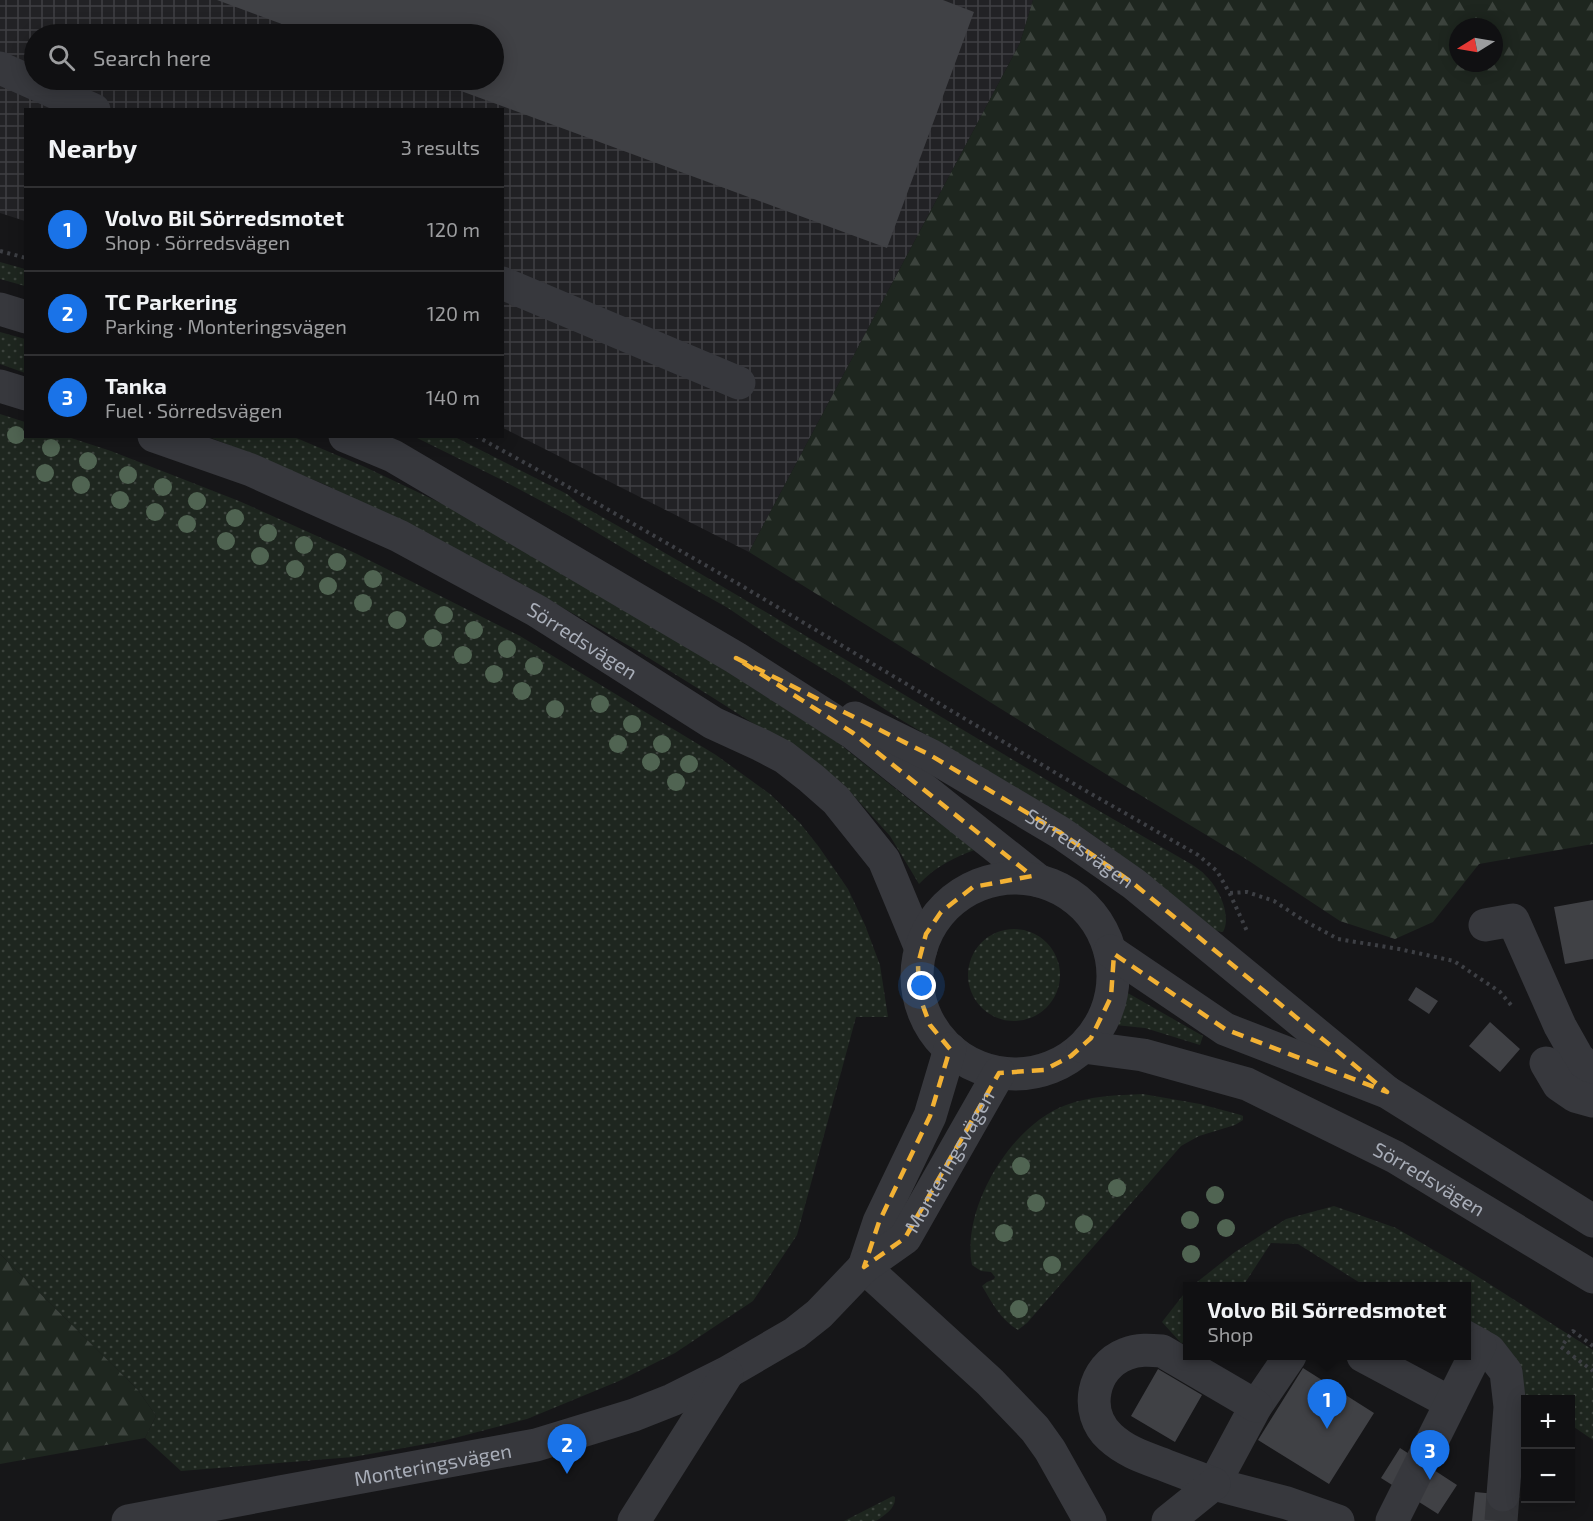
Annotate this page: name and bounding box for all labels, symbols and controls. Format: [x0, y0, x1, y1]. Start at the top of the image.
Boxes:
north arrow [1449, 18, 1503, 72]
search box [24, 24, 504, 90]
icon: search [45, 41, 78, 74]
text: Search here [93, 44, 211, 70]
text: Nearby [48, 132, 137, 163]
text: 3 results [401, 135, 480, 159]
text: Volvo Bil Sörredsmotet [105, 204, 344, 230]
text: 1 [63, 217, 72, 241]
text: 120 m [427, 217, 480, 241]
text: Shop · Sörredsvägen [105, 230, 290, 254]
text: TC Parkering [105, 288, 237, 314]
text: 2 [62, 301, 73, 325]
text: 120 m [427, 301, 480, 325]
text: Parking · Monteringsvägen [105, 314, 347, 338]
text: Tanka [105, 372, 167, 398]
text: 3 [62, 385, 73, 409]
text: 140 m [426, 385, 480, 409]
text: Fuel · Sörredsvägen [105, 398, 282, 422]
street label: Sörredsvägen [524, 596, 642, 684]
street label: Sörredsvägen [1021, 803, 1139, 893]
your location [907, 971, 936, 1000]
street label: Monteringsvägen [899, 1086, 999, 1236]
street label: Sörredsvägen [1370, 1136, 1490, 1221]
popup [1183, 1282, 1471, 1360]
text: Volvo Bil Sörredsmotet [1208, 1296, 1446, 1322]
text: Shop [1208, 1322, 1253, 1346]
pin: 1 [1308, 1380, 1346, 1429]
map controls [1521, 1395, 1575, 1503]
button: + [1521, 1395, 1575, 1449]
pin: 2 [548, 1424, 586, 1474]
pin: 3 [1410, 1430, 1450, 1480]
street label: Monteringsvägen [352, 1438, 513, 1490]
button: − [1521, 1449, 1575, 1503]

